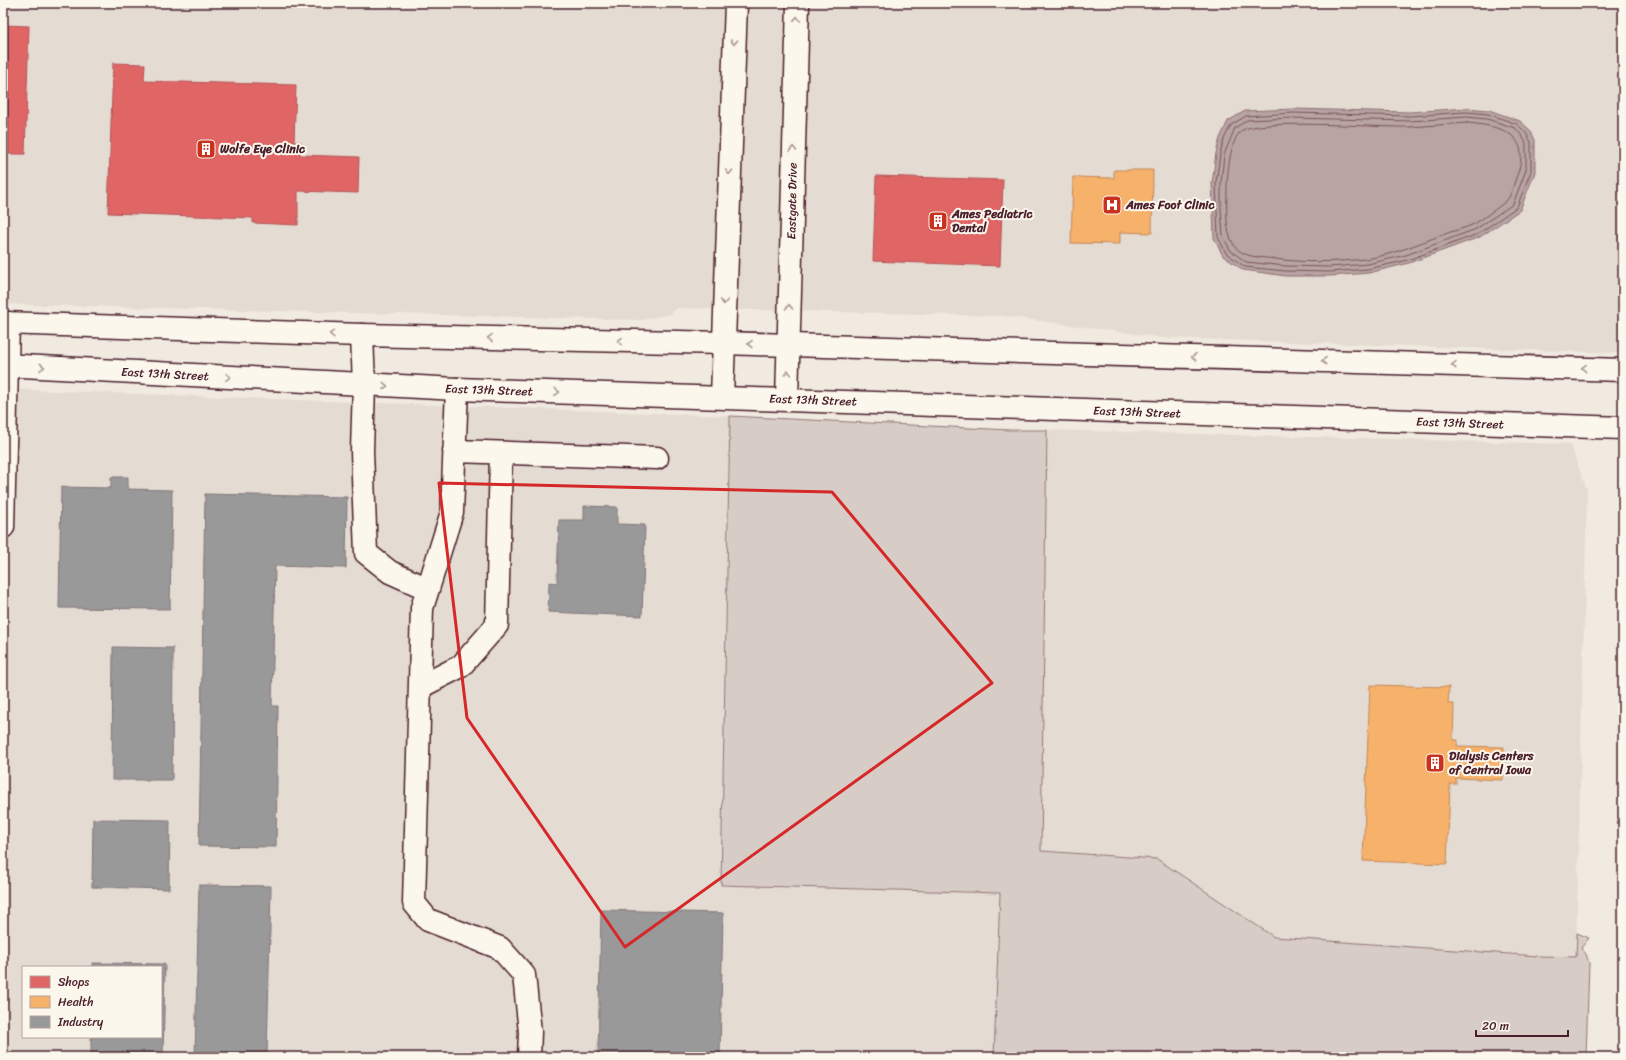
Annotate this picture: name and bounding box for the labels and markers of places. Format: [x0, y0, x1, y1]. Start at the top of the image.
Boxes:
building icon: Wolfe Eye Clinic [195, 138, 217, 160]
place label: Wolfe Eye Clinic [220, 138, 306, 160]
hospital icon: Ames Foot Clinic [1101, 194, 1123, 216]
place label: Ames Foot Clinic [1125, 194, 1215, 216]
place label: Ames Pediatric Dental [951, 203, 1033, 239]
building icon: Ames Pediatric Dental [927, 210, 949, 232]
place label: Dialysis Centers of Central Iowa [1449, 745, 1534, 781]
building icon: Dialysis Centers of Central Iowa [1424, 752, 1446, 774]

